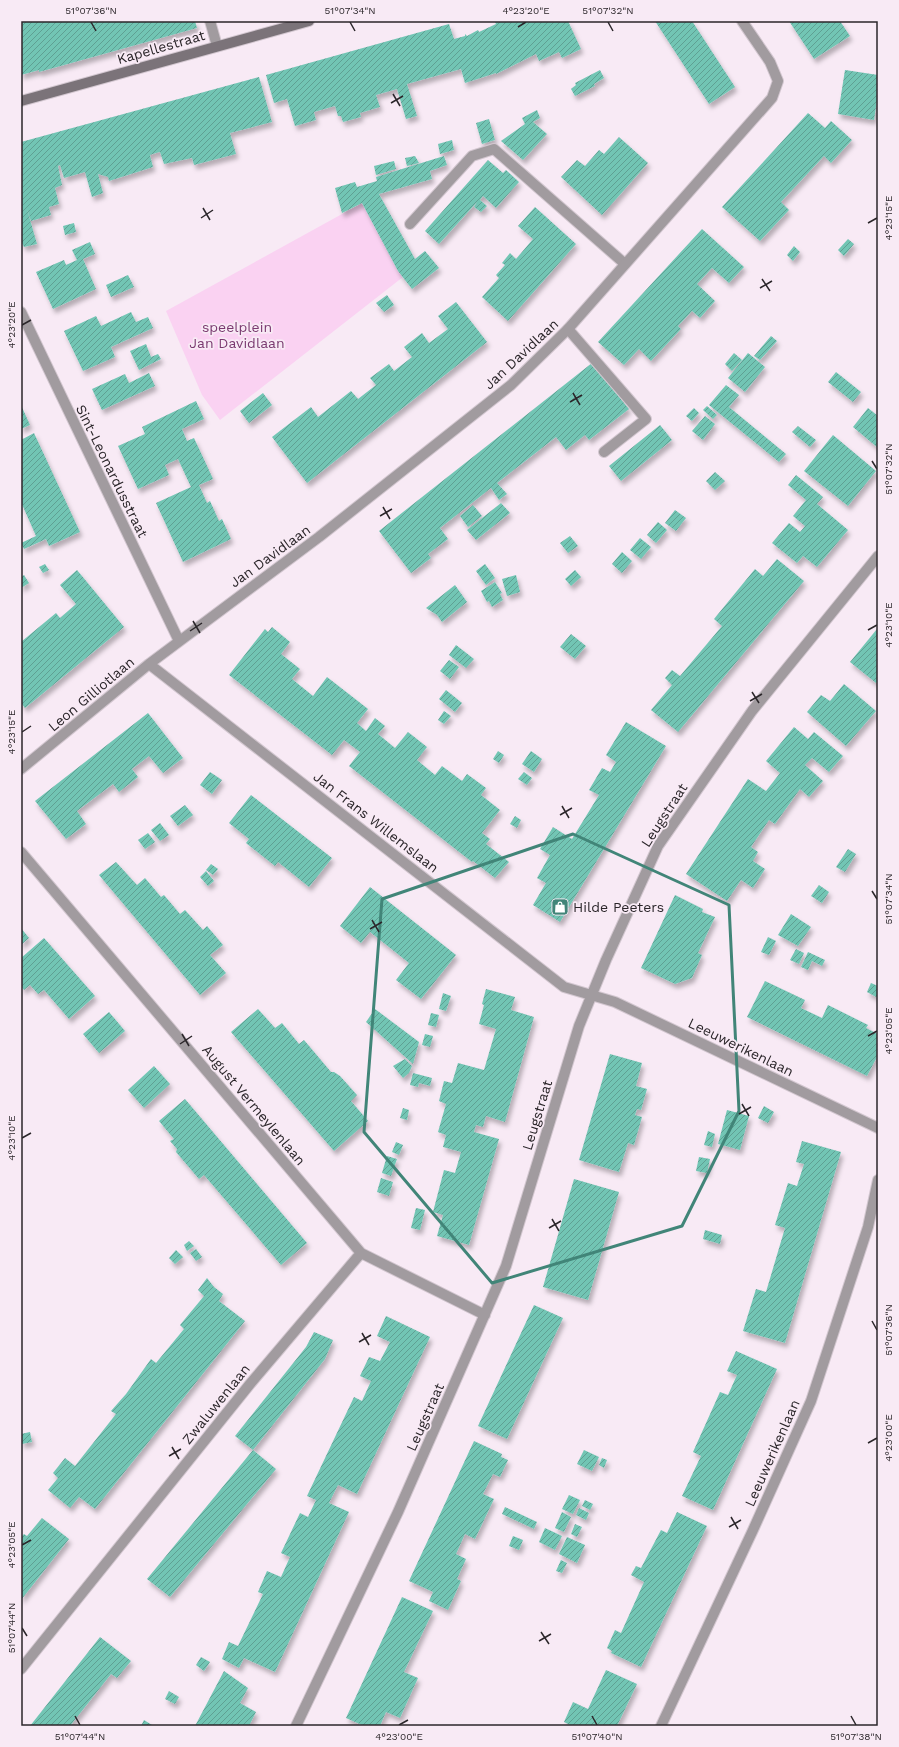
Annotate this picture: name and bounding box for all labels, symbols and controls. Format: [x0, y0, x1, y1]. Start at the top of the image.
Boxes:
text: 51°07'36"N [65, 5, 117, 16]
text: 51°07'34"N [324, 5, 376, 16]
text: 4°23'20"E [502, 5, 550, 16]
text: 51°07'32"N [582, 5, 634, 16]
street label: Kapellestraat [115, 27, 207, 67]
text: 4°23'15"E [883, 196, 894, 240]
text: 4°23'20"E [6, 301, 17, 349]
street label: Jan Davidlaan [481, 316, 561, 392]
park label: speelplein Jan Davidlaan [189, 319, 285, 351]
street label: Sint-Leonardusstraat [73, 402, 151, 540]
text: 51°07'32"N [883, 443, 894, 495]
street label: Jan Davidlaan [227, 521, 313, 591]
text: 4°23'10"E [883, 602, 894, 648]
street label: Leon Gilliotlaan [45, 653, 137, 735]
text: 4°23'15"E [6, 710, 17, 754]
street label: Jan Frans Willemslaan [310, 768, 442, 876]
street label: Leugstraat [638, 780, 691, 850]
text: 51°07'34"N [883, 873, 894, 925]
shop icon: Hilde Peeters [550, 897, 570, 917]
place label: Hilde Peeters [573, 899, 664, 915]
text: 4°23'05"E [883, 1007, 894, 1055]
street label: Leeuwerikenlaan [686, 1015, 796, 1079]
street label: August Vermeylenlaan [199, 1042, 309, 1168]
street label: Leugstraat [519, 1078, 555, 1152]
text: 4°23'10"E [6, 1115, 17, 1161]
text: 51°07'36"N [883, 1304, 894, 1356]
street label: Zwaluwenlaan [179, 1361, 253, 1447]
street label: Leugstraat [403, 1381, 447, 1453]
street label: Leeuwerikenlaan [741, 1397, 803, 1509]
text: 4°23'00"E [883, 1414, 894, 1462]
text: 4°23'05"E [6, 1521, 17, 1569]
text: 51°07'44"N [6, 1603, 17, 1653]
text: 51°07'44"N [55, 1731, 105, 1742]
text: 4°23'00"E [375, 1731, 423, 1742]
text: 51°07'40"N [571, 1731, 623, 1742]
text: 51°07'38"N [830, 1731, 882, 1742]

